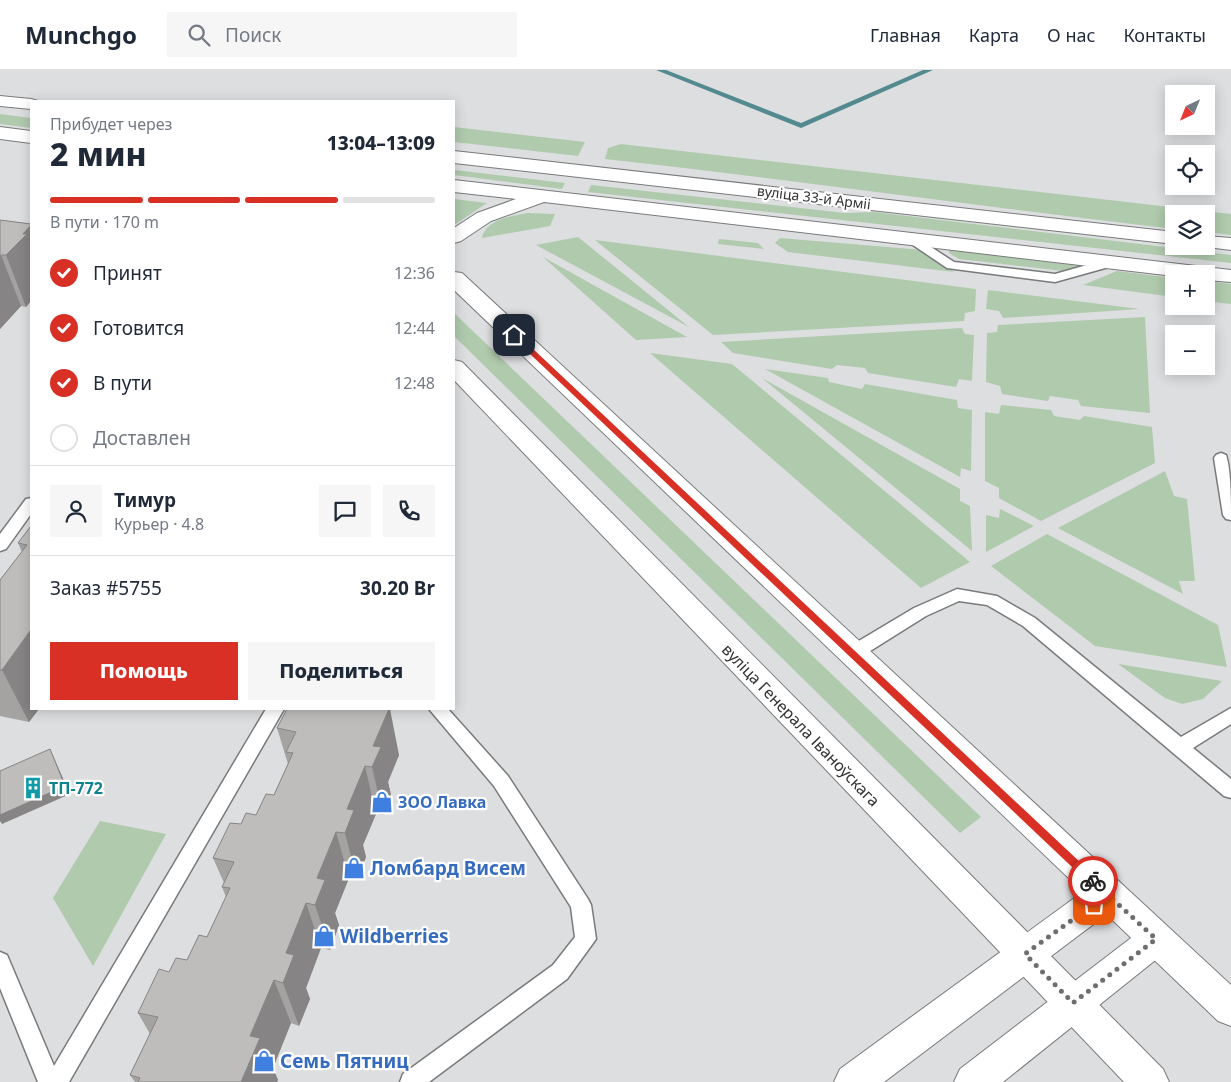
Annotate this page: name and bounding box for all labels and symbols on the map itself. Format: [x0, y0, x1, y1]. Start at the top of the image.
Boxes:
north arrow [1165, 85, 1215, 135]
street label: вуліца 33-й Арміі [756, 181, 872, 213]
pin [493, 314, 535, 356]
street label: вуліца Генерала Іваноўскага [717, 639, 885, 811]
building icon: ТП-772 [20, 775, 46, 801]
place label: ТП-772 [49, 777, 103, 799]
shop icon: ЗОО Лавка [369, 789, 395, 815]
place label: ЗОО Лавка [398, 791, 486, 813]
shop icon: Ломбард Висем [341, 855, 367, 881]
place label: Ломбард Висем [370, 855, 526, 881]
courier [1068, 856, 1118, 906]
pin [1073, 883, 1115, 925]
shop icon: Wildberries [311, 923, 337, 949]
place label: Wildberries [340, 923, 449, 949]
shop icon: Семь Пятниц [251, 1048, 277, 1074]
place label: Семь Пятниц [280, 1048, 409, 1074]

